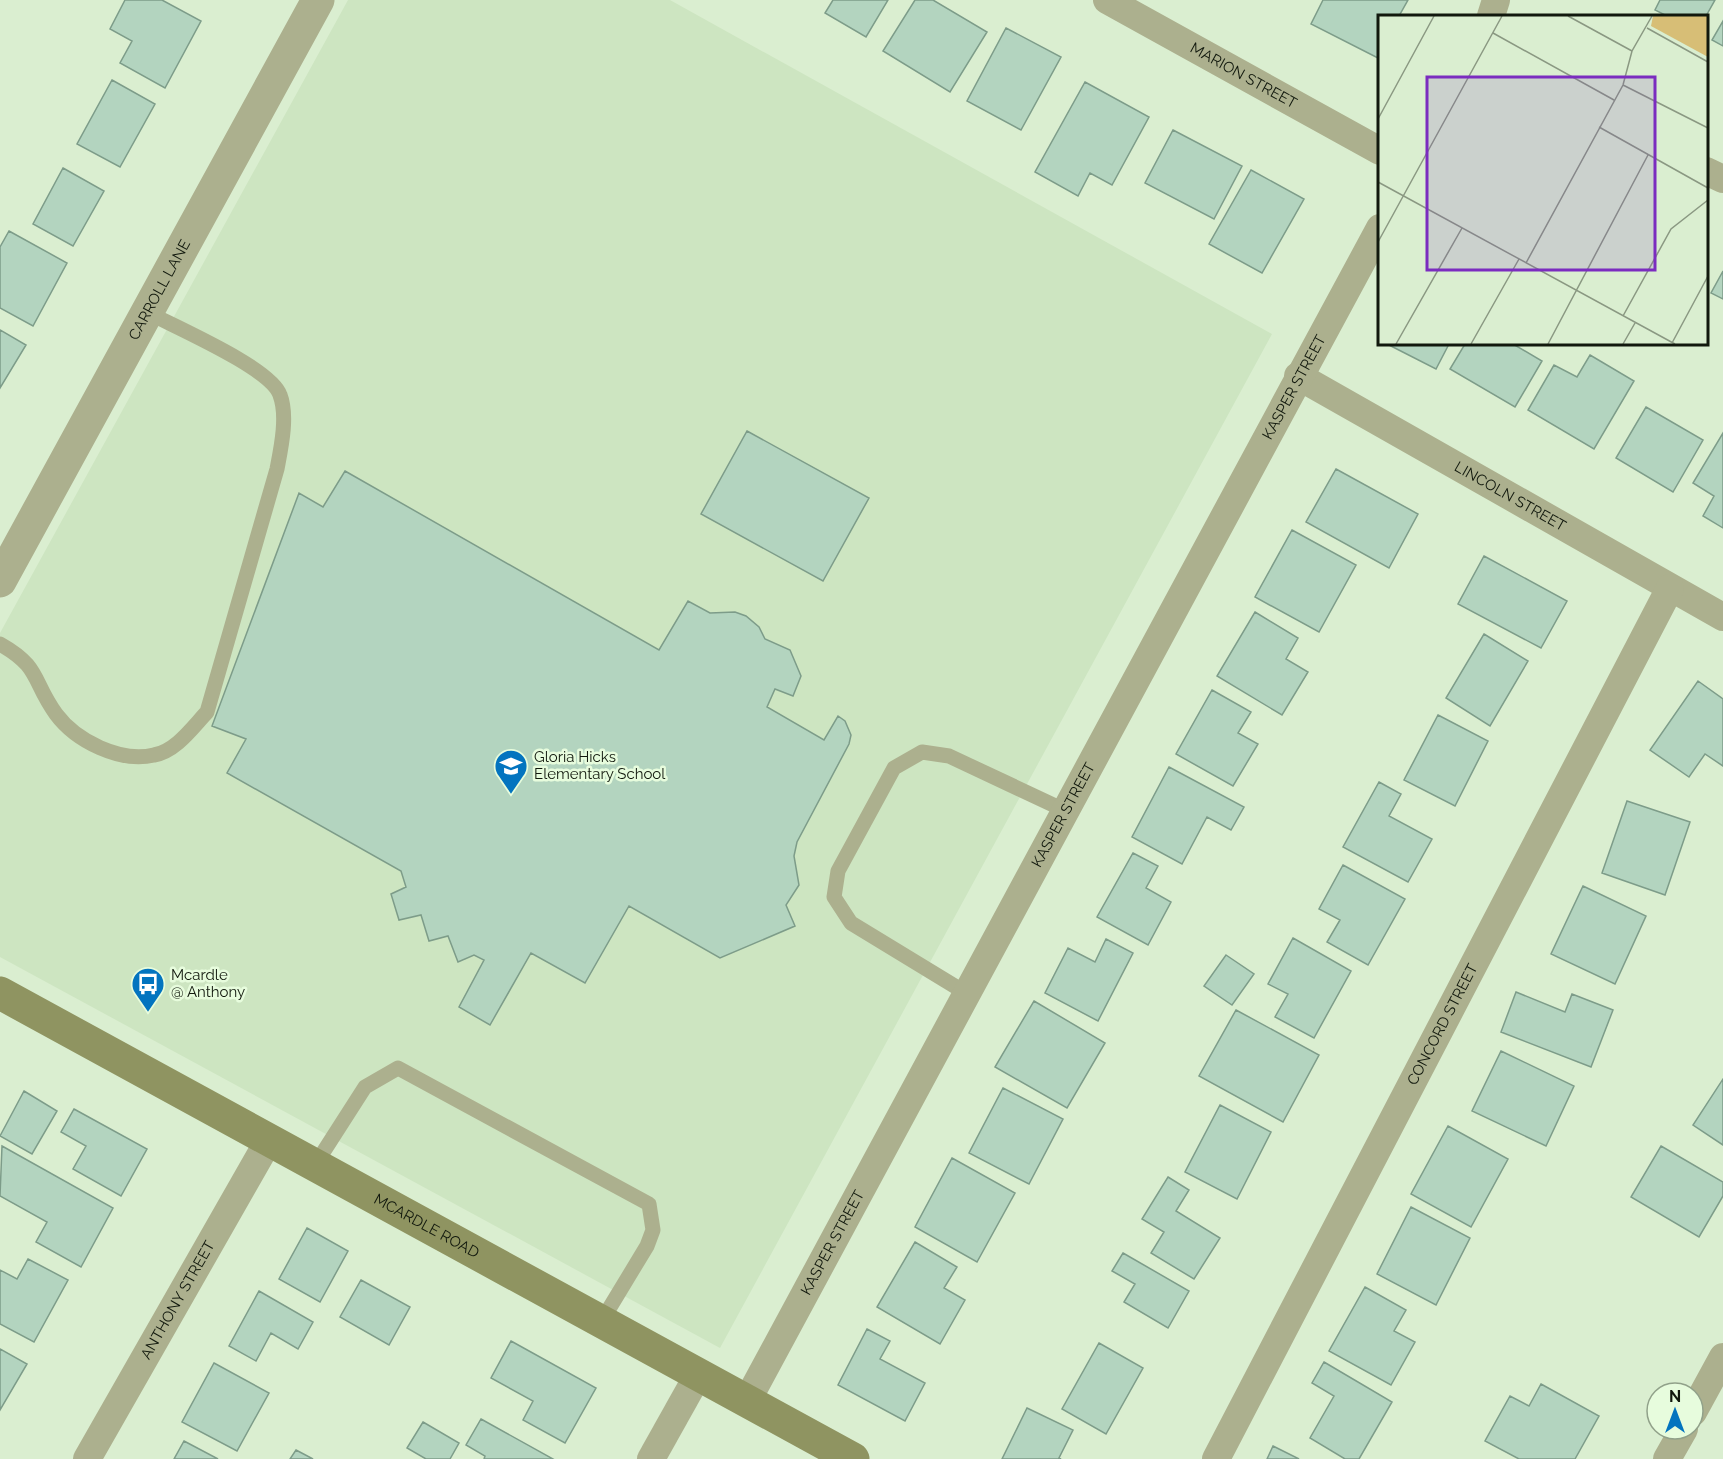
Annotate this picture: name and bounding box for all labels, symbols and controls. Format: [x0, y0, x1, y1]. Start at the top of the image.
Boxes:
inset map [1378, 15, 1708, 345]
street label: MARION STREET [1187, 39, 1300, 112]
street label: CARROLL LANE [125, 236, 194, 343]
street label: KASPER STREET [1259, 332, 1330, 443]
street label: LINCOLN STREET [1451, 458, 1569, 535]
school or university icon: Gloria Hicks Elementary School [493, 748, 529, 795]
place label: Gloria Hicks Elementary School [534, 748, 666, 783]
street label: KASPER STREET [1028, 759, 1099, 870]
street label: CONCORD STREET [1403, 961, 1482, 1088]
bus stop icon: Mcardle @ Anthony [130, 966, 166, 1013]
place label: Mcardle @ Anthony [171, 966, 245, 1001]
street label: KASPER STREET [797, 1187, 868, 1298]
street label: MCARDLE ROAD [371, 1190, 483, 1262]
street label: ANTHONY STREET [137, 1238, 219, 1362]
north arrow [1645, 1381, 1705, 1441]
text: N [1669, 1387, 1681, 1406]

